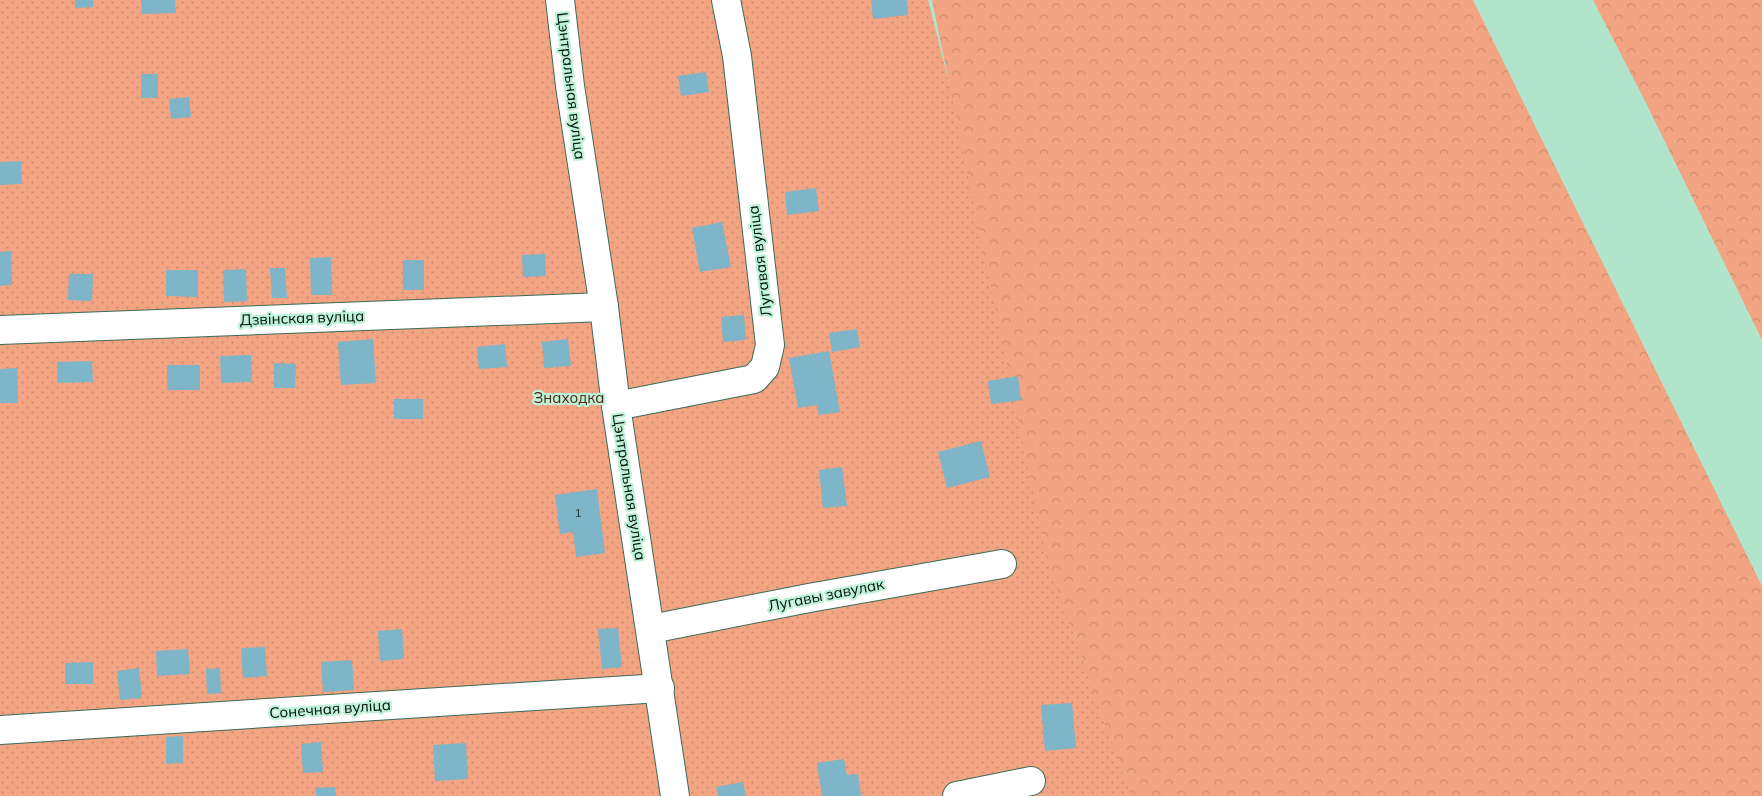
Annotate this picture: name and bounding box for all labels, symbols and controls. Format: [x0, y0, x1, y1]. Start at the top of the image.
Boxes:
street label: Цэнтральная вуліца [553, 11, 590, 161]
street label: Лугавая вуліца [743, 204, 776, 318]
street label: Дзвінская вуліца [239, 306, 365, 329]
park label: Знаходка [534, 388, 604, 407]
street label: Цэнтральная вуліца [609, 412, 650, 562]
house number: 1 [574, 505, 582, 520]
street label: Лугавы завулак [766, 574, 886, 615]
street label: Сонечная вуліца [269, 695, 391, 722]

